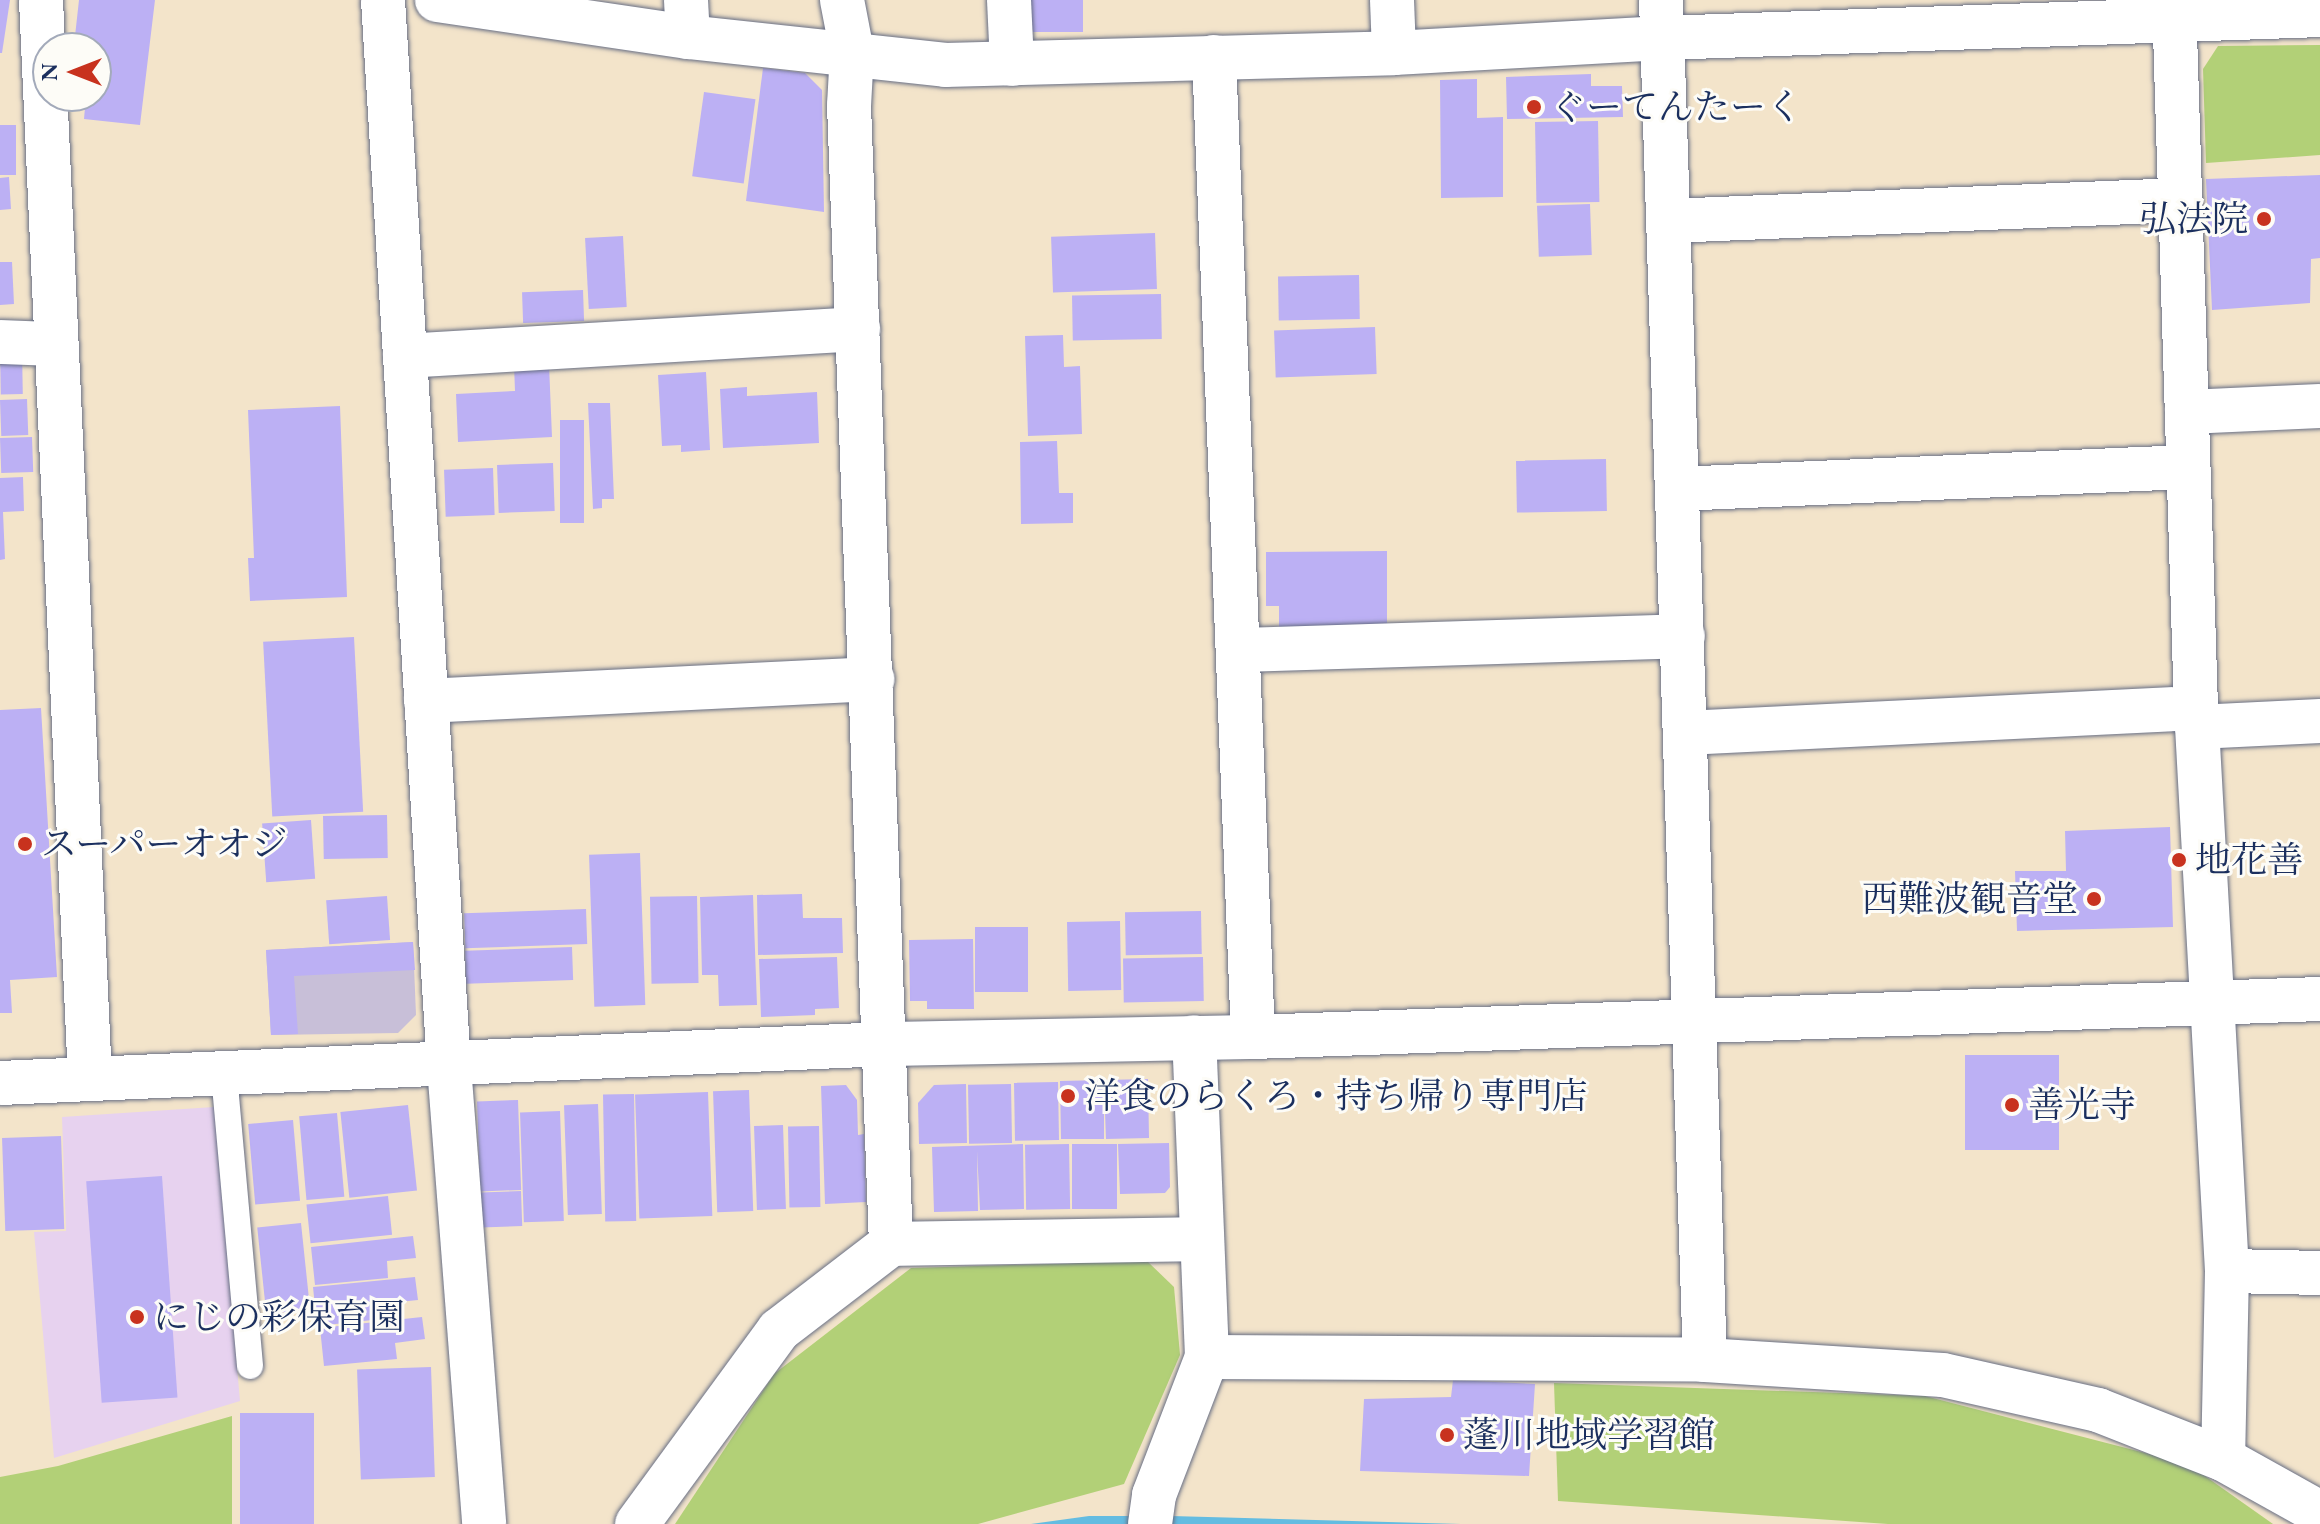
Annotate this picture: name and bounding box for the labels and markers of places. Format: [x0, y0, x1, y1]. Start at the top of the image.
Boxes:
place label: ぐーてんたーく [1550, 85, 1802, 129]
marker: ぐーてんたーく [1525, 98, 1543, 116]
place label: 弘法院 [2140, 197, 2248, 241]
marker: 弘法院 [2255, 210, 2273, 228]
place label: スーパーオオジ [41, 822, 291, 866]
marker: スーパーオオジ [16, 835, 34, 853]
place label: 地花善 [2195, 838, 2303, 882]
marker: 地花善 [2170, 851, 2188, 869]
place label: 西難波観音堂 [1862, 877, 2078, 921]
marker: 西難波観音堂 [2085, 890, 2103, 908]
place label: 洋食のらくろ・持ち帰り専門店 [1084, 1074, 1588, 1118]
place label: 善光寺 [2028, 1083, 2136, 1127]
marker: 洋食のらくろ・持ち帰り専門店 [1059, 1087, 1077, 1105]
marker: 善光寺 [2003, 1096, 2021, 1114]
place label: にじの彩保育園 [153, 1295, 405, 1339]
marker: にじの彩保育園 [128, 1308, 146, 1326]
place label: 蓬川地域学習館 [1463, 1413, 1715, 1457]
marker: 蓬川地域学習館 [1438, 1426, 1456, 1444]

